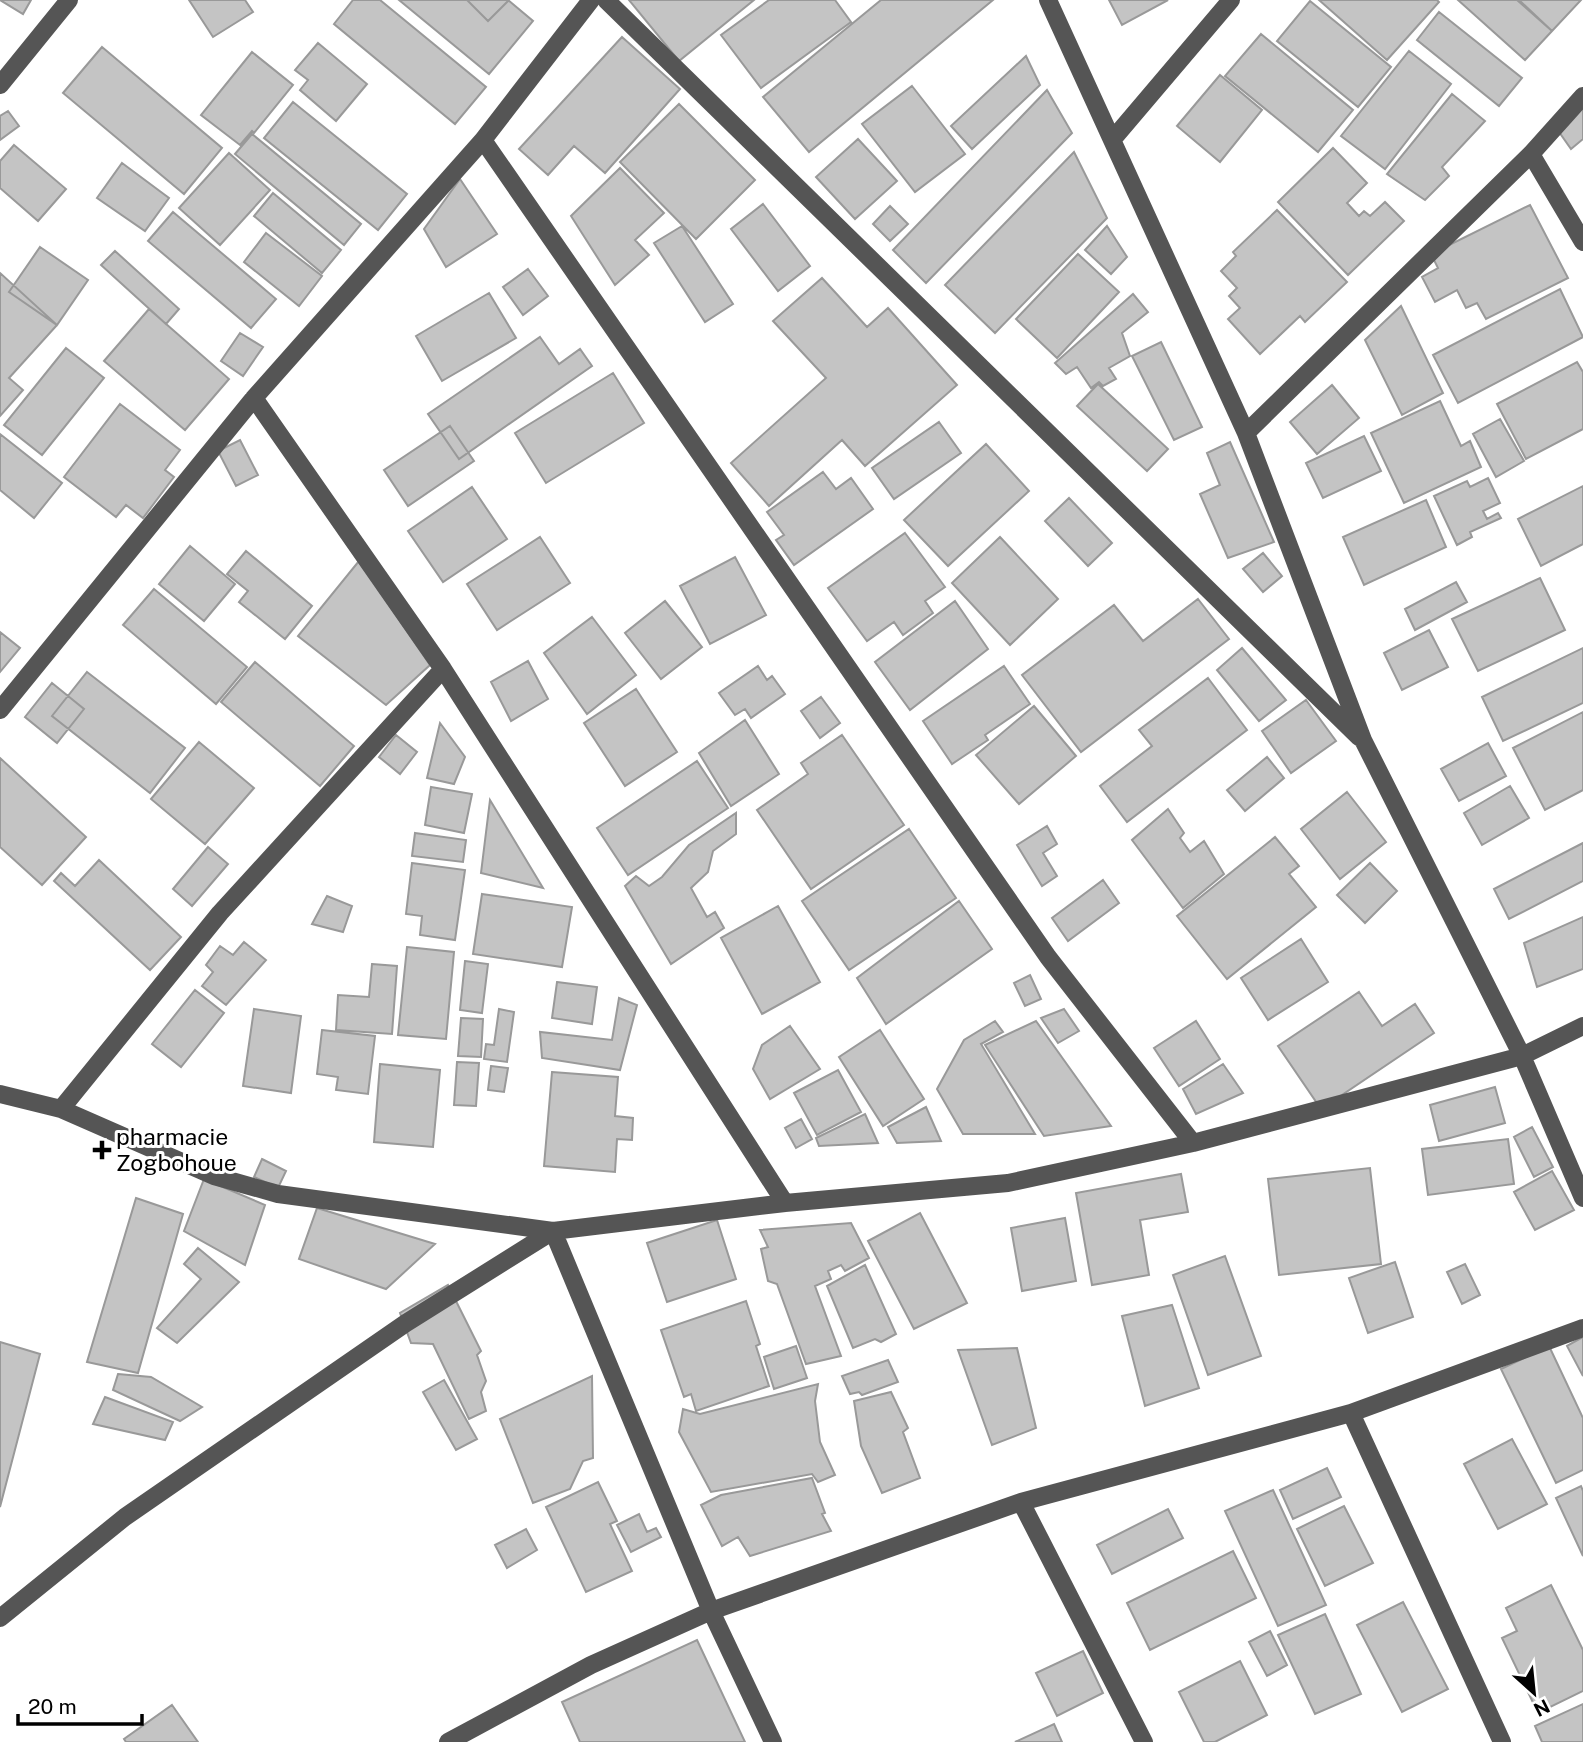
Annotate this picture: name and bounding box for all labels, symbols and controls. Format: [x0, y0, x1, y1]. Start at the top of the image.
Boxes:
place label: pharmacie Zogbohoue [116, 1123, 237, 1176]
marker: pharmacie Zogbohoue [94, 1142, 110, 1158]
north arrow [1499, 1658, 1569, 1728]
scale bar [18, 1682, 142, 1726]
text: 20 m [28, 1694, 77, 1719]
text: N [1530, 1695, 1553, 1721]

